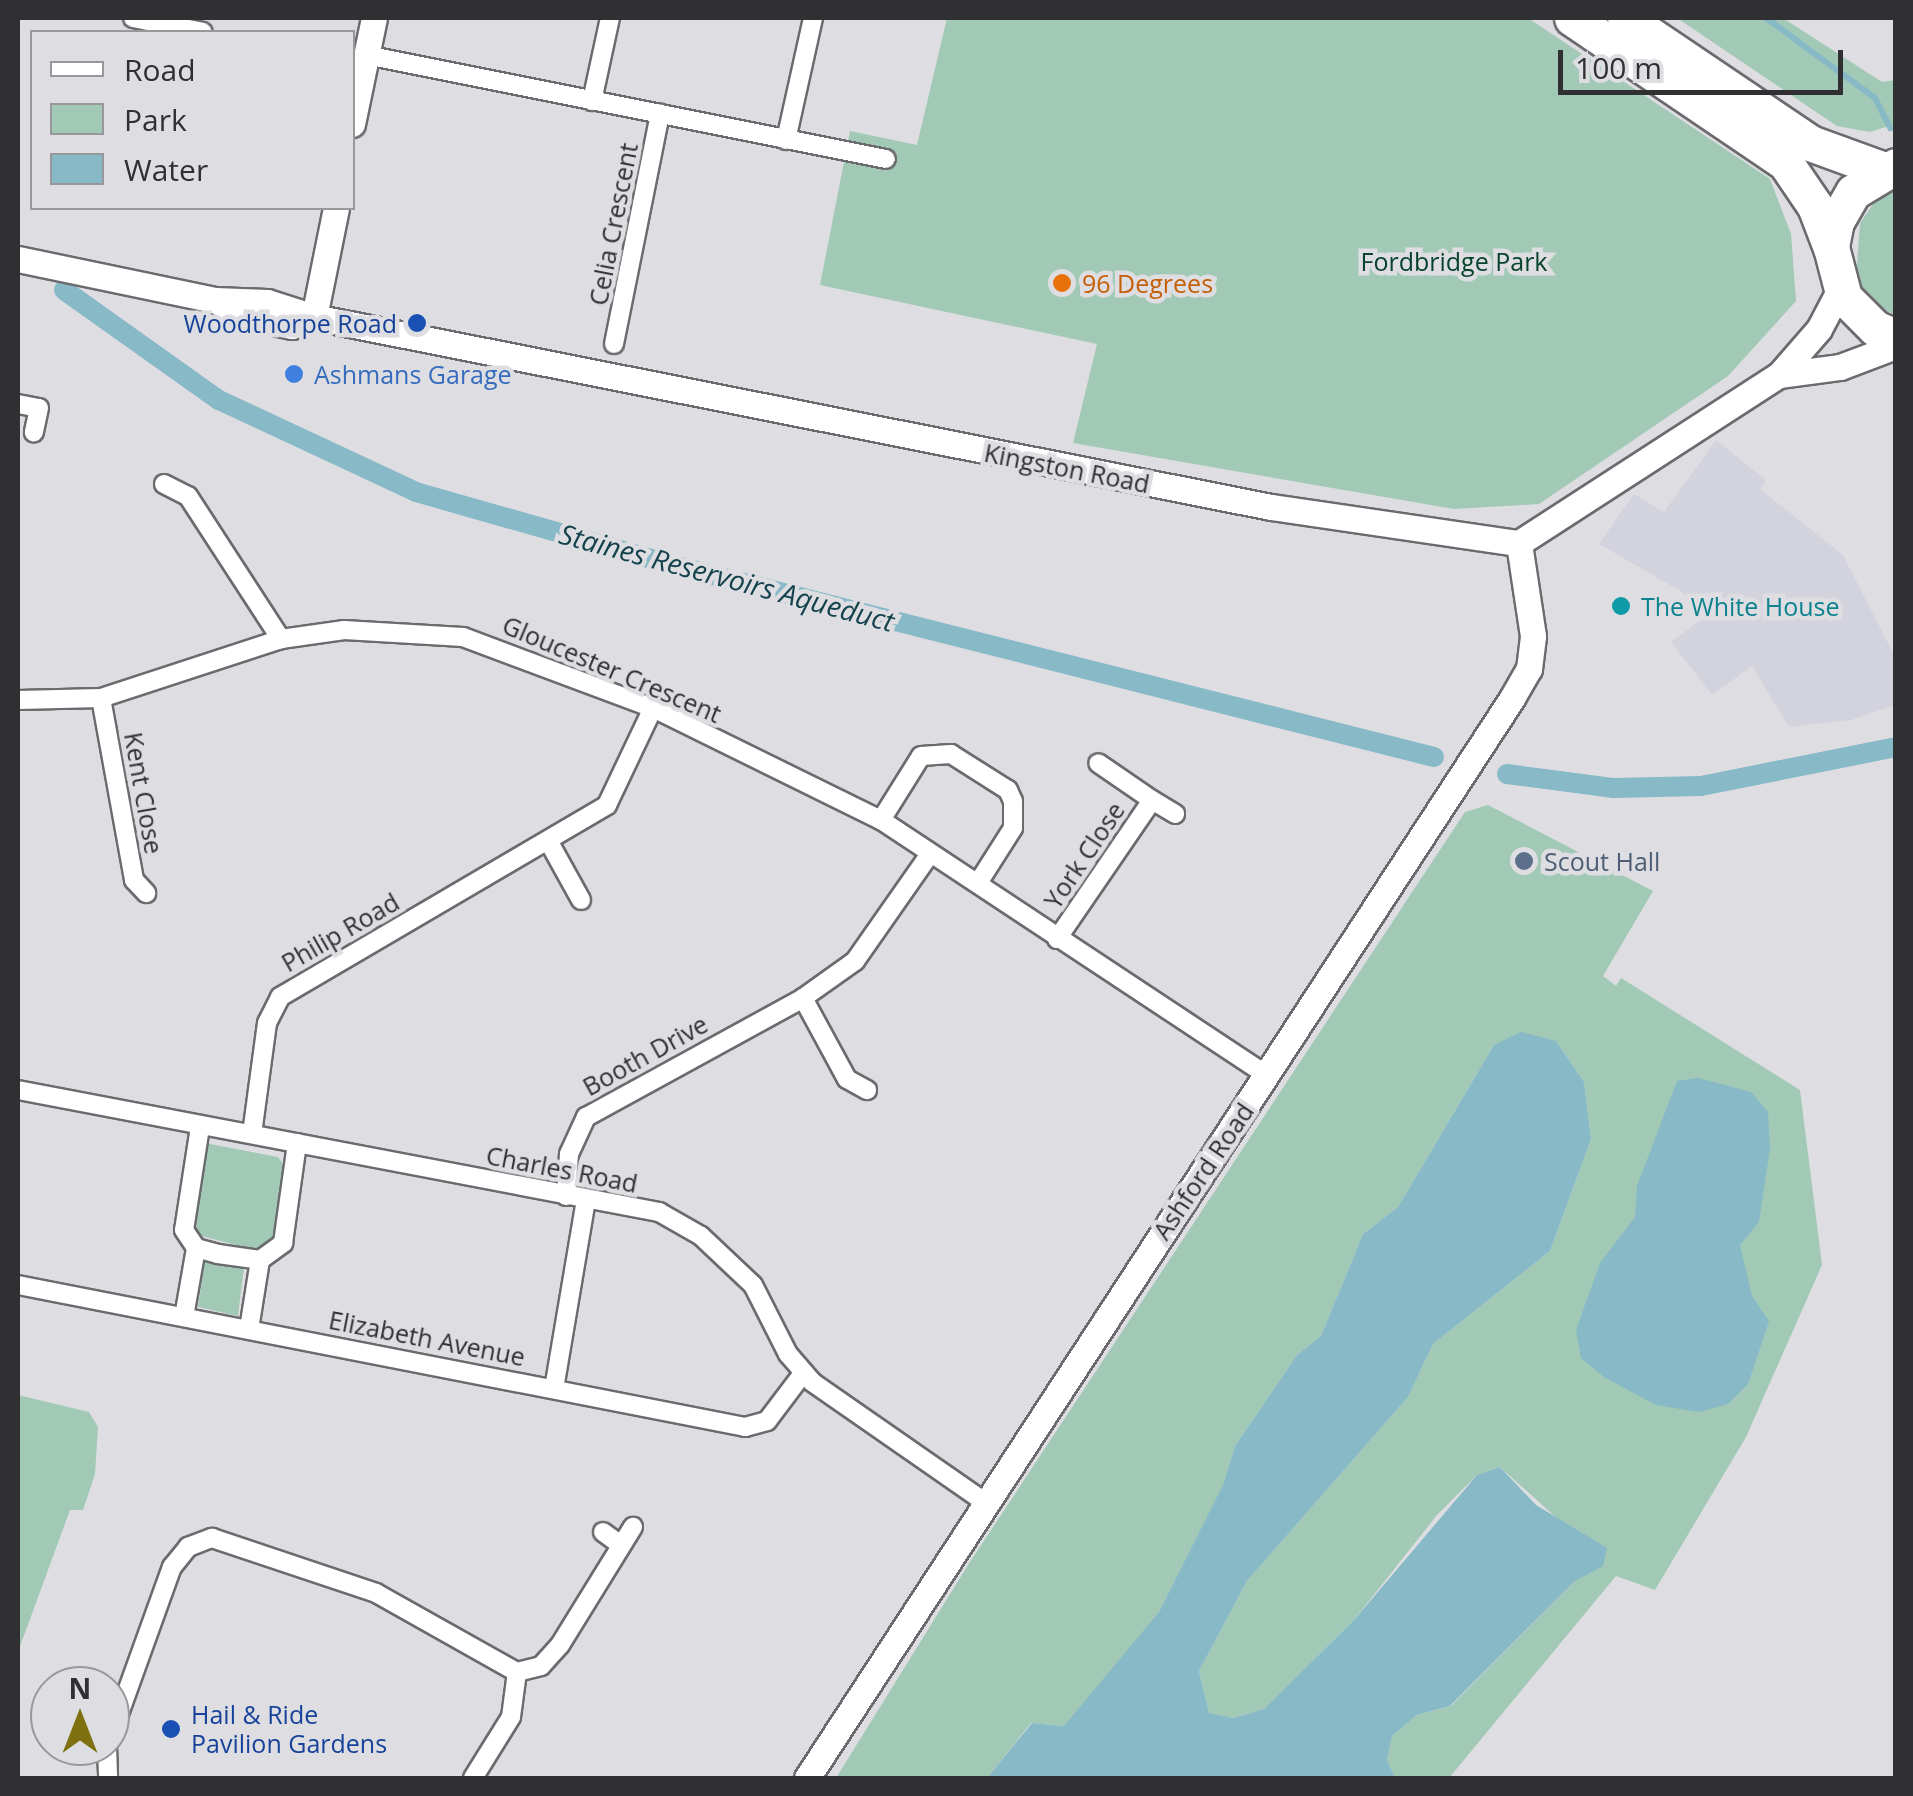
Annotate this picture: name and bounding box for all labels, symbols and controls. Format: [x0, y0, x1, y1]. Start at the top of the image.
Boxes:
legend [30, 30, 355, 210]
scale bar [1563, 30, 1848, 92]
text: 100 m [1575, 47, 1662, 88]
text: Road [124, 49, 196, 90]
text: Park [124, 99, 187, 140]
street label: Celia Crescent [583, 140, 643, 308]
text: Water [124, 149, 208, 190]
park label: Fordbridge Park [1361, 246, 1547, 276]
place label: 96 Degrees [1082, 268, 1213, 298]
marker: 96 Degrees [1051, 272, 1073, 294]
place label: Woodthorpe Road [184, 308, 397, 338]
marker: Woodthorpe Road [406, 312, 428, 334]
place label: Ashmans Garage [314, 359, 512, 389]
marker: Ashmans Garage [283, 363, 305, 385]
street label: Kingston Road [982, 437, 1152, 499]
water label: Staines Reservoirs Aqueduct [556, 516, 898, 638]
place label: The White House [1641, 591, 1840, 621]
marker: The White House [1610, 595, 1632, 617]
street label: Gloucester Crescent [498, 609, 726, 729]
street label: Kent Close [119, 730, 169, 856]
street label: York Close [1037, 796, 1131, 914]
place label: Scout Hall [1544, 846, 1660, 876]
marker: Scout Hall [1513, 850, 1535, 872]
street label: Philip Road [276, 886, 404, 978]
street label: Booth Drive [577, 1008, 713, 1102]
street label: Ashford Road [1146, 1097, 1260, 1245]
street label: Charles Road [484, 1140, 640, 1198]
street label: Elizabeth Avenue [326, 1304, 528, 1372]
north arrow [30, 1666, 130, 1766]
text: N [69, 1669, 91, 1707]
place label: Hail & Ride Pavilion Gardens [191, 1700, 387, 1759]
marker: Hail & Ride Pavilion Gardens [160, 1718, 182, 1740]

